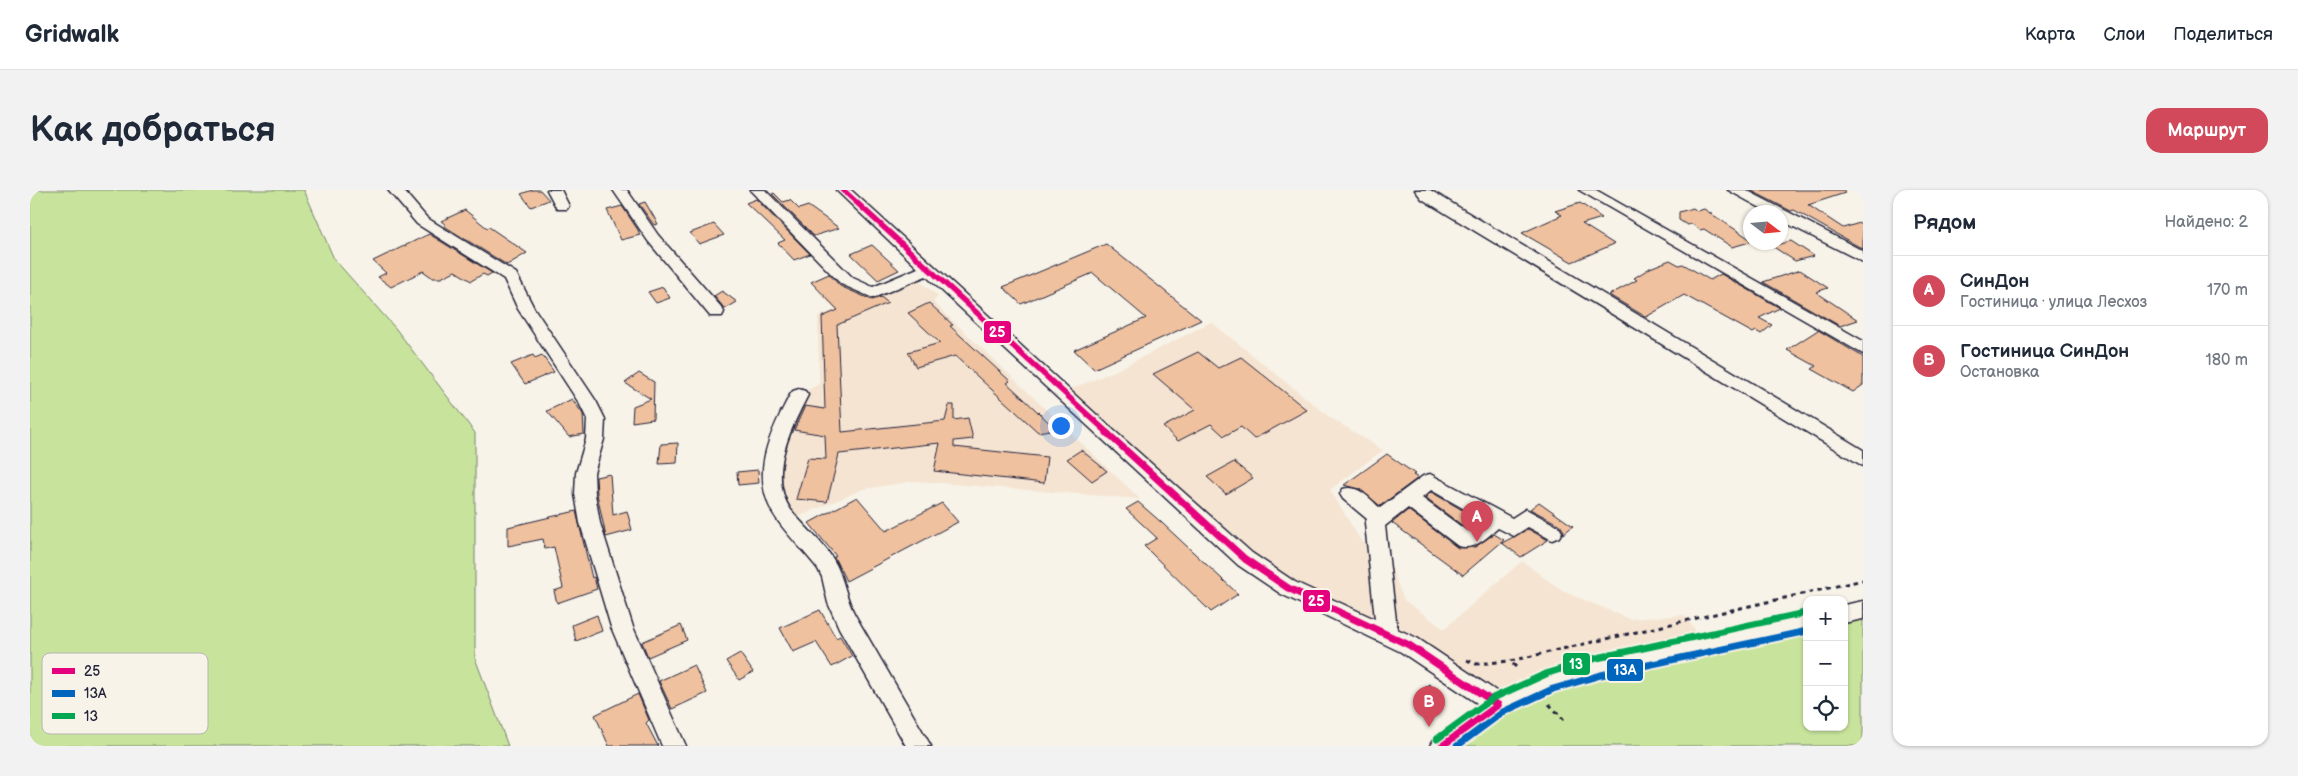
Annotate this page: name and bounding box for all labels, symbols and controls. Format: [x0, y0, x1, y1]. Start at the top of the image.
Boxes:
text: Gridwalk [25, 20, 119, 49]
text: Карта [2025, 24, 2075, 45]
text: Слои [2103, 24, 2145, 45]
text: Поделиться [2173, 24, 2273, 45]
button: Маршрут [2146, 108, 2268, 153]
text: Как добраться [30, 109, 276, 152]
north arrow [1743, 205, 1788, 250]
text: Рядом [1913, 210, 1976, 235]
text: Найдено: 2 [2164, 213, 2248, 232]
text: СинДон [1960, 270, 2029, 293]
text: A [1924, 281, 1934, 300]
text: 170 m [2207, 281, 2248, 300]
text: Гостиница · улица Лесхоз [1960, 293, 2147, 312]
line badge: 25 [983, 320, 1012, 344]
text: 25 [989, 324, 1005, 341]
text: Гостиница СинДон [1960, 340, 2129, 363]
text: B [1923, 351, 1935, 370]
text: 180 m [2206, 351, 2248, 370]
text: Остановка [1960, 363, 2039, 382]
your location [1048, 413, 1074, 439]
pin: A [1461, 501, 1493, 542]
line badge: 25 [1302, 589, 1331, 613]
text: 25 [1308, 593, 1324, 610]
map controls [1803, 596, 1848, 731]
button: + [1803, 596, 1848, 641]
button: − [1803, 641, 1848, 686]
line badge: 13 [1562, 652, 1591, 676]
legend [42, 653, 208, 734]
text: 13 [1569, 656, 1583, 673]
line badge: 13А [1606, 658, 1644, 682]
text: 13А [1614, 662, 1637, 679]
text: 25 [84, 663, 100, 680]
text: 13А [84, 685, 107, 702]
pin: B [1413, 686, 1445, 727]
button: locate [1803, 686, 1848, 731]
text: 13 [84, 708, 98, 725]

